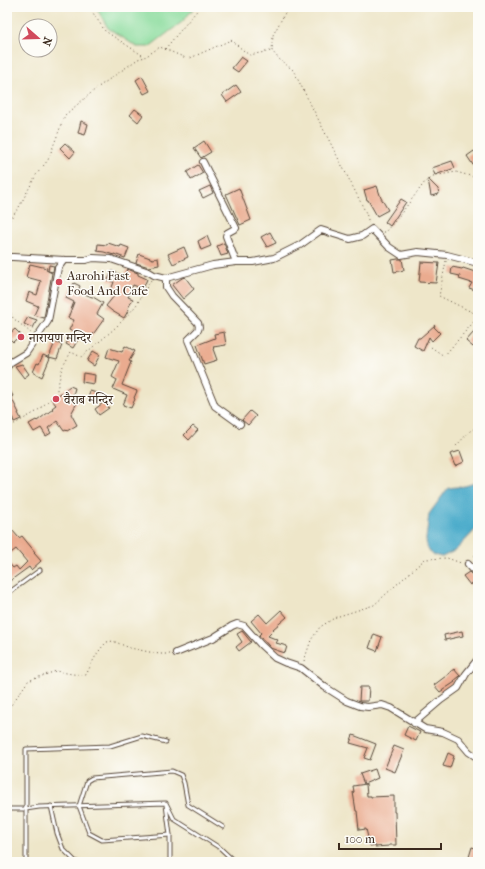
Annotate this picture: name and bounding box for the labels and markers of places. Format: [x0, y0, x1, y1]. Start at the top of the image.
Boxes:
place label: Aarohi Fast Food And Cafe [66, 268, 149, 298]
marker: Aarohi Fast Food And Cafe [54, 277, 64, 287]
place label: नारायण मन्दिर [28, 330, 92, 345]
marker: नारायण मन्दिर [16, 332, 26, 342]
place label: वैराब मन्दिर [63, 392, 114, 407]
marker: वैराब मन्दिर [51, 394, 61, 404]

